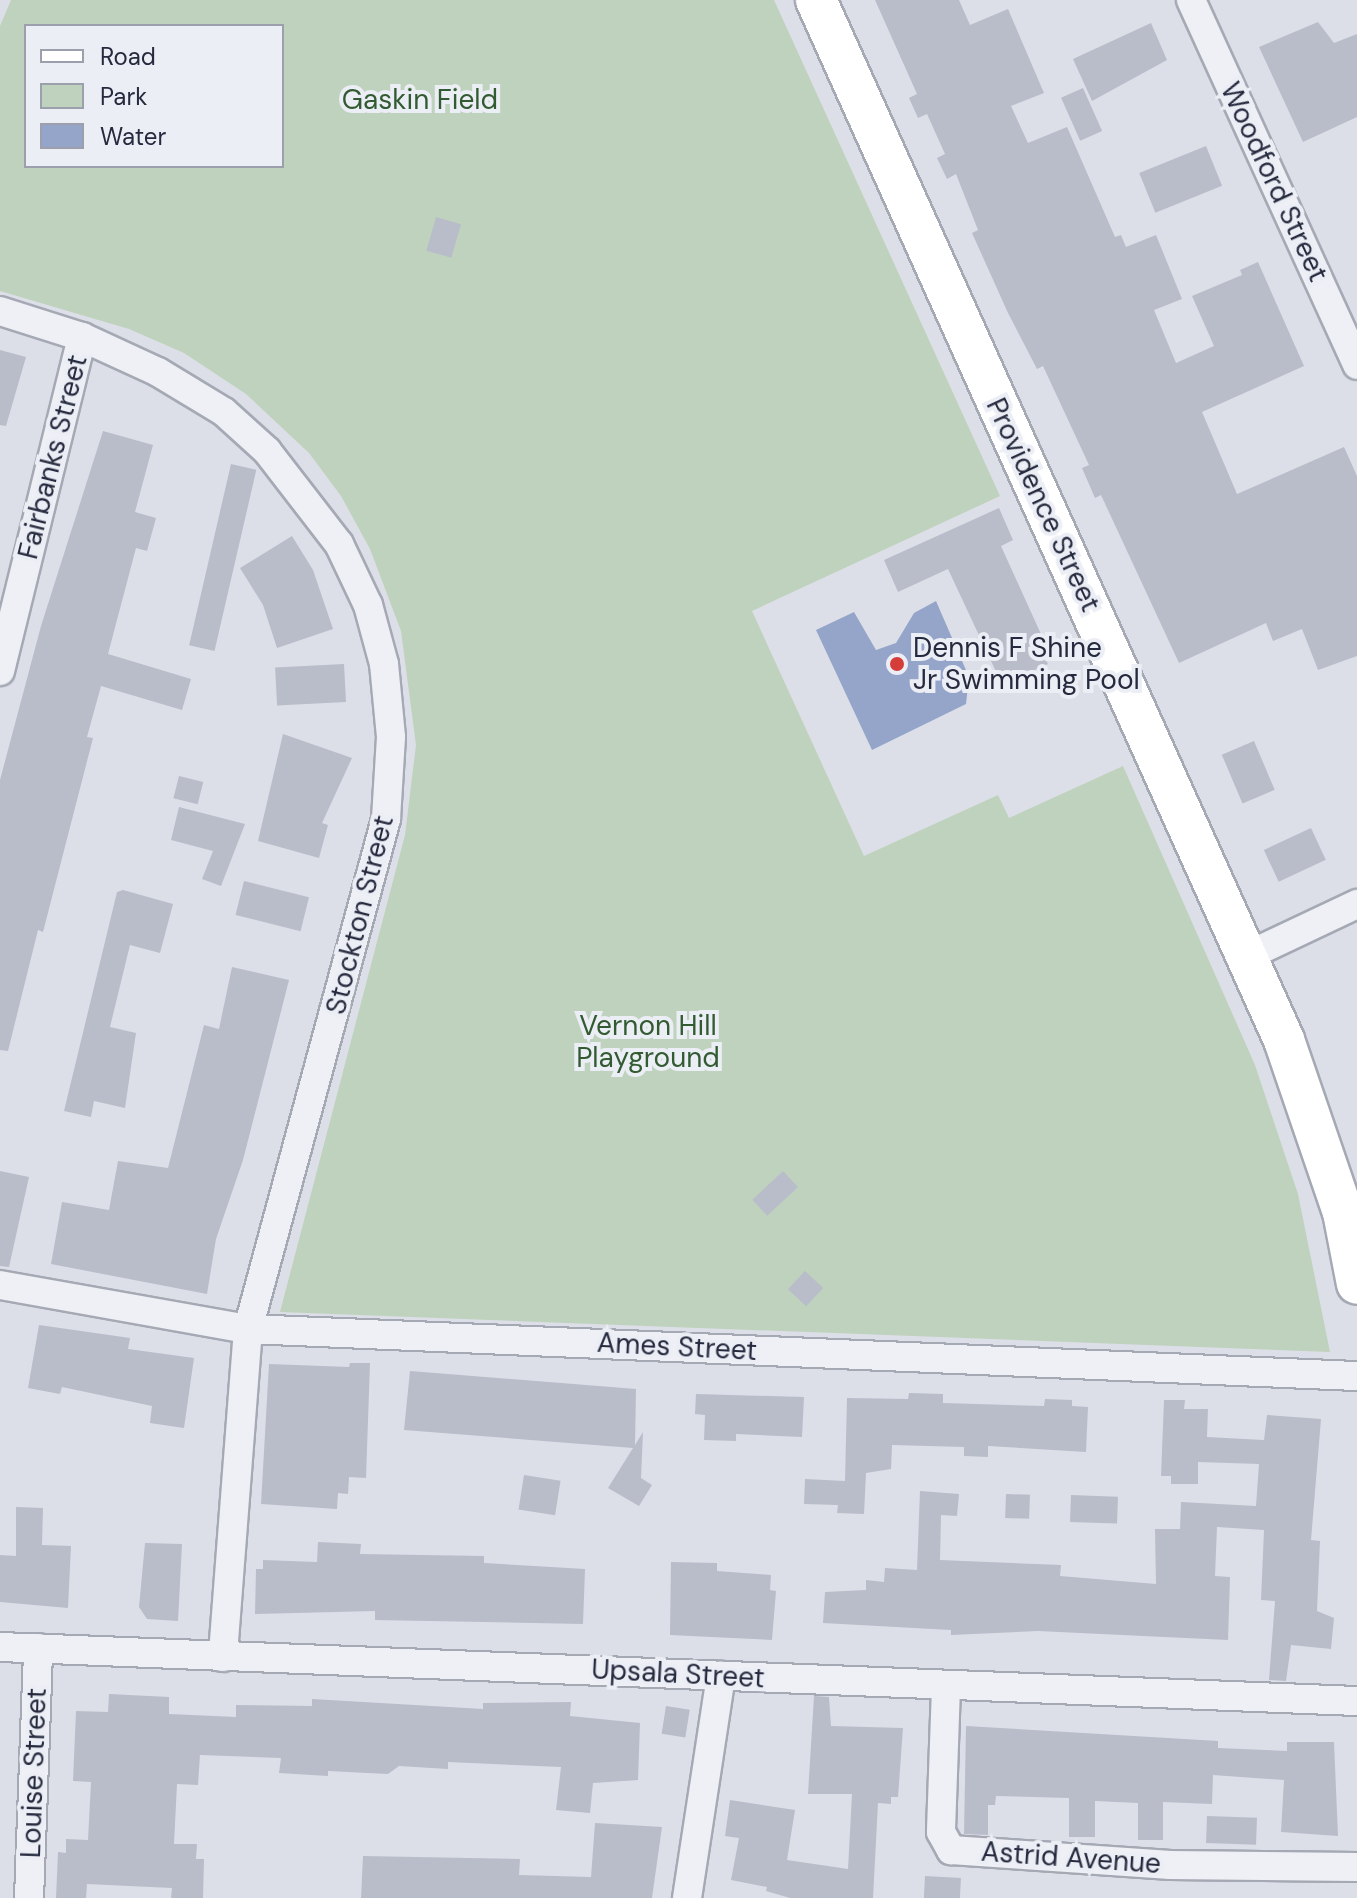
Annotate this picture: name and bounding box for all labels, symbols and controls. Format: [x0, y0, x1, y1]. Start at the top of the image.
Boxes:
legend [24, 24, 284, 168]
text: Road [100, 41, 156, 72]
street label: Woodford Street [1213, 77, 1335, 287]
text: Park [100, 81, 147, 112]
park label: Gaskin Field [342, 83, 498, 117]
text: Water [100, 121, 166, 152]
street label: Fairbanks Street [11, 351, 95, 563]
street label: Providence Street [979, 393, 1107, 617]
place label: Dennis F Shine Jr Swimming Pool [913, 631, 1140, 697]
marker: Dennis F Shine Jr Swimming Pool [888, 655, 906, 673]
street label: Stockton Street [319, 812, 401, 1018]
park label: Vernon Hill Playground [576, 1009, 720, 1075]
street label: Ames Street [596, 1326, 758, 1368]
street label: Upsala Street [591, 1653, 765, 1695]
street label: Louise Street [14, 1687, 54, 1859]
street label: Astrid Avenue [980, 1835, 1162, 1881]

